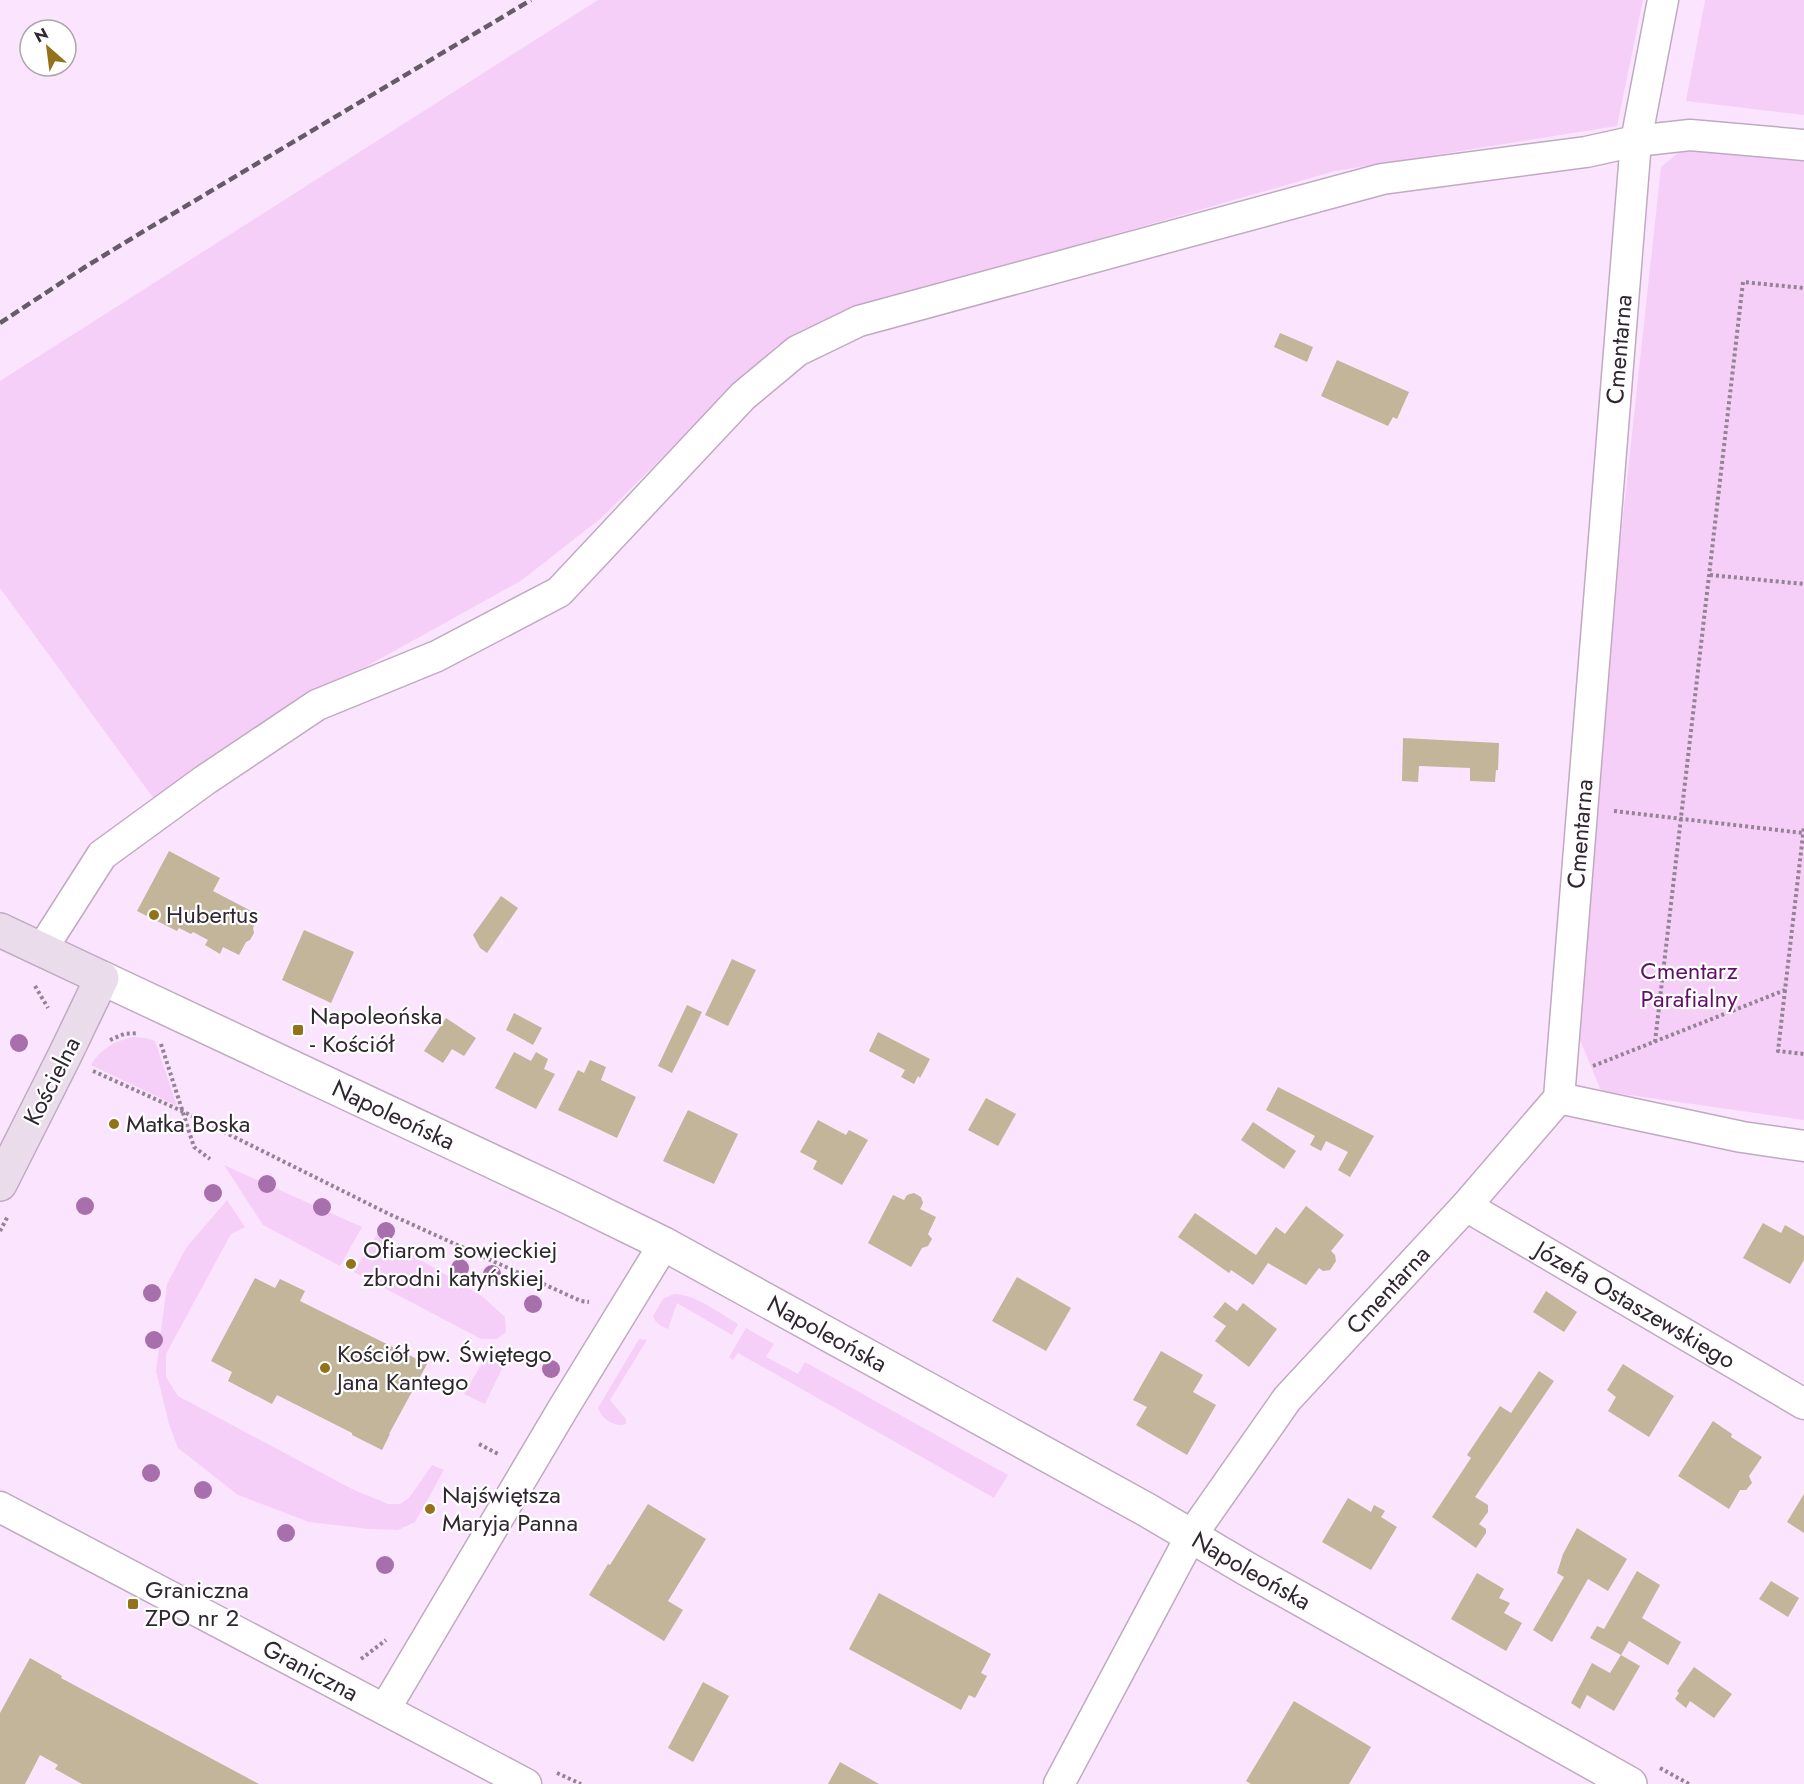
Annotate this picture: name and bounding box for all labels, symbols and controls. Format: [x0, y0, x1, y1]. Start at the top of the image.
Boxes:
north arrow [18, 18, 78, 78]
text: N [30, 22, 52, 48]
street label: Cmentarna [1597, 293, 1641, 406]
street label: Cmentarna [1558, 778, 1602, 890]
place label: Hubertus [166, 897, 258, 932]
marker: Hubertus [147, 908, 161, 922]
park label: Cmentarz Parafialny [1640, 953, 1738, 1016]
place label: Napoleońska - Kościół [310, 998, 442, 1061]
marker: Napoleońska - Kościół [291, 1023, 305, 1037]
street label: Kościelna [14, 1030, 89, 1131]
street label: Napoleońska [326, 1070, 461, 1158]
place label: Matka Boska [126, 1106, 250, 1141]
marker: Matka Boska [107, 1117, 121, 1131]
street label: Józefa Ostaszewskiego [1526, 1231, 1742, 1377]
place label: Ofiarom sowieckiej zbrodni katyńskiej [363, 1232, 557, 1295]
street label: Cmentarna [1338, 1237, 1438, 1342]
marker: Ofiarom sowieckiej zbrodni katyńskiej [344, 1257, 358, 1271]
street label: Napoleońska [761, 1286, 894, 1381]
place label: Kościół pw. Świętego Jana Kantego [334, 1336, 552, 1399]
marker: Kościół pw. Świętego Jana Kantego [318, 1361, 332, 1375]
place label: Najświętsza Maryja Panna [442, 1477, 578, 1540]
marker: Najświętsza Maryja Panna [423, 1502, 437, 1516]
street label: Napoleońska [1185, 1522, 1318, 1619]
place label: Graniczna ZPO nr 2 [145, 1572, 249, 1635]
marker: Graniczna ZPO nr 2 [126, 1597, 140, 1611]
street label: Graniczna [257, 1630, 365, 1710]

